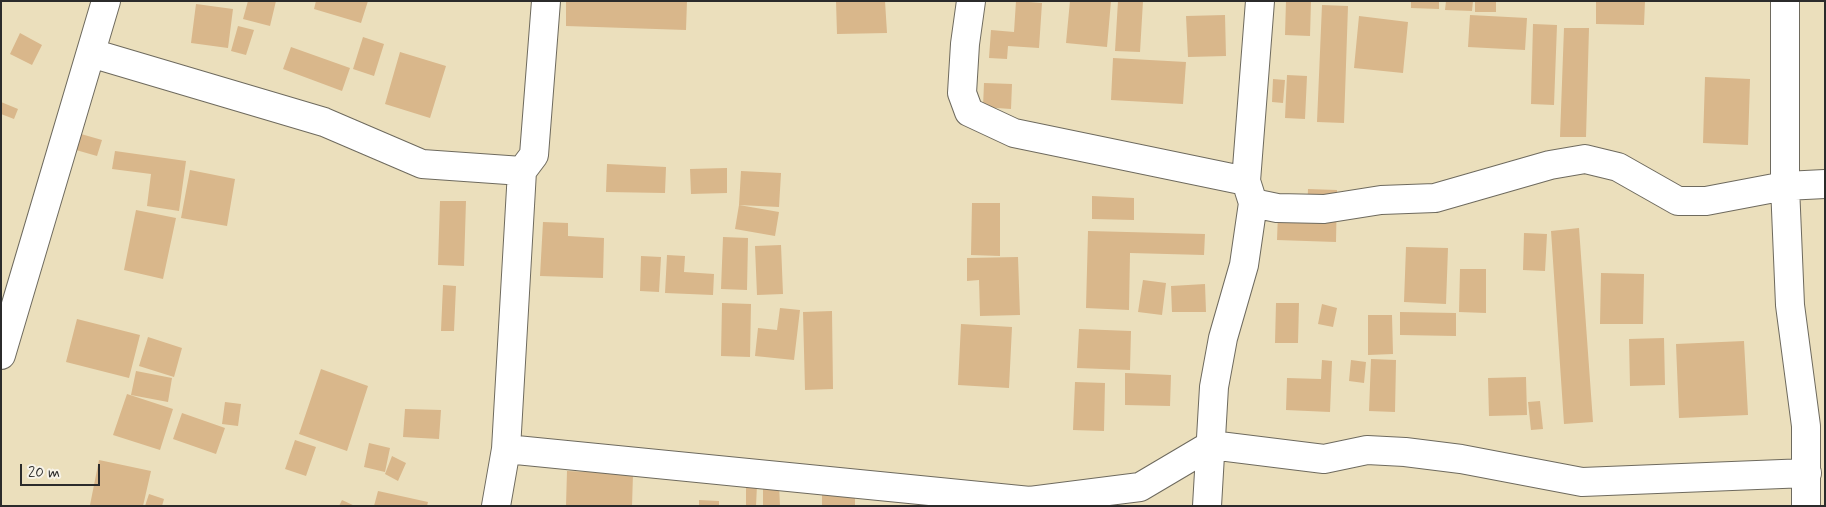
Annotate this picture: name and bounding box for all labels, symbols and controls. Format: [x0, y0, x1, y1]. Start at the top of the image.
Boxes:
scale bar [22, 454, 102, 486]
text: 20 m [28, 463, 60, 483]

